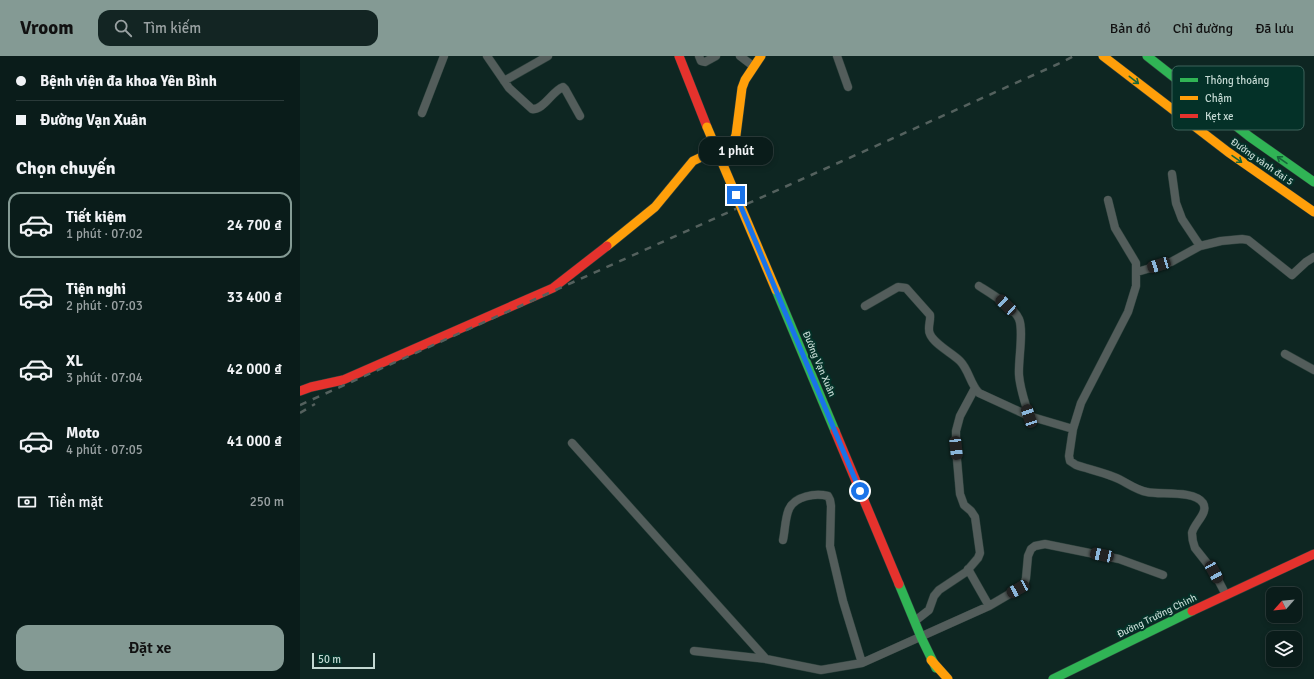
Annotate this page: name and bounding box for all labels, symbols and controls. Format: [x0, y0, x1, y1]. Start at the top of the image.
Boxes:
search box [98, 10, 378, 46]
text: Vroom [20, 16, 74, 40]
icon: search [112, 17, 134, 39]
text: Tìm kiếm [144, 19, 201, 37]
text: Bản đồ [1110, 20, 1151, 37]
text: Chỉ đường [1173, 20, 1233, 37]
text: Đã lưu [1255, 20, 1294, 37]
legend [1172, 66, 1304, 130]
text: Bệnh viện đa khoa Yên Bình [40, 72, 217, 90]
text: Thông thoáng [1205, 74, 1269, 87]
one-way arrow [1128, 76, 1139, 84]
text: Chậm [1205, 92, 1232, 105]
text: Kẹt xe [1205, 110, 1234, 123]
text: Đường Vạn Xuân [40, 111, 147, 129]
street label: Đường vành đai 5 [1228, 136, 1296, 188]
callout: 1 phút [699, 137, 773, 165]
text: 1 phút [718, 143, 754, 159]
one-way arrow [1231, 155, 1242, 163]
one-way arrow [1277, 156, 1288, 164]
text: Chọn chuyến [16, 157, 116, 179]
route end [727, 186, 745, 204]
icon: car [18, 207, 54, 243]
text: Tiết kiệm [66, 208, 126, 226]
text: 24 700 ₫ [227, 216, 282, 234]
text: 1 phút · 07:02 [66, 226, 143, 242]
car [1146, 256, 1172, 274]
icon: car [18, 279, 54, 315]
text: Tiện nghi [66, 280, 126, 298]
text: 33 400 ₫ [227, 288, 282, 306]
car [993, 292, 1019, 318]
text: 2 phút · 07:03 [66, 298, 143, 314]
street label: Đường Vạn Xuân [800, 329, 838, 399]
icon: car [18, 351, 54, 387]
text: XL [66, 352, 83, 370]
text: 42 000 ₫ [227, 360, 282, 378]
text: 3 phút · 07:04 [66, 370, 143, 386]
car [1020, 403, 1038, 429]
icon: car [18, 423, 54, 459]
text: Moto [66, 424, 100, 442]
text: 41 000 ₫ [227, 432, 282, 450]
car [949, 435, 963, 461]
text: 4 phút · 07:05 [66, 442, 143, 458]
route start [851, 482, 869, 500]
icon: cash [16, 491, 38, 513]
text: Tiền mặt [48, 493, 103, 511]
text: 250 m [250, 494, 284, 510]
car [1089, 547, 1115, 563]
car [1203, 559, 1225, 585]
car [1005, 578, 1031, 600]
north arrow [1266, 587, 1302, 623]
map controls [1266, 587, 1302, 667]
street label: Đường Trường Chinh [1115, 592, 1199, 640]
button: Đặt xe [16, 625, 284, 671]
button: layers [1266, 631, 1302, 667]
scale bar [312, 651, 375, 670]
text: 50 m [318, 653, 341, 666]

